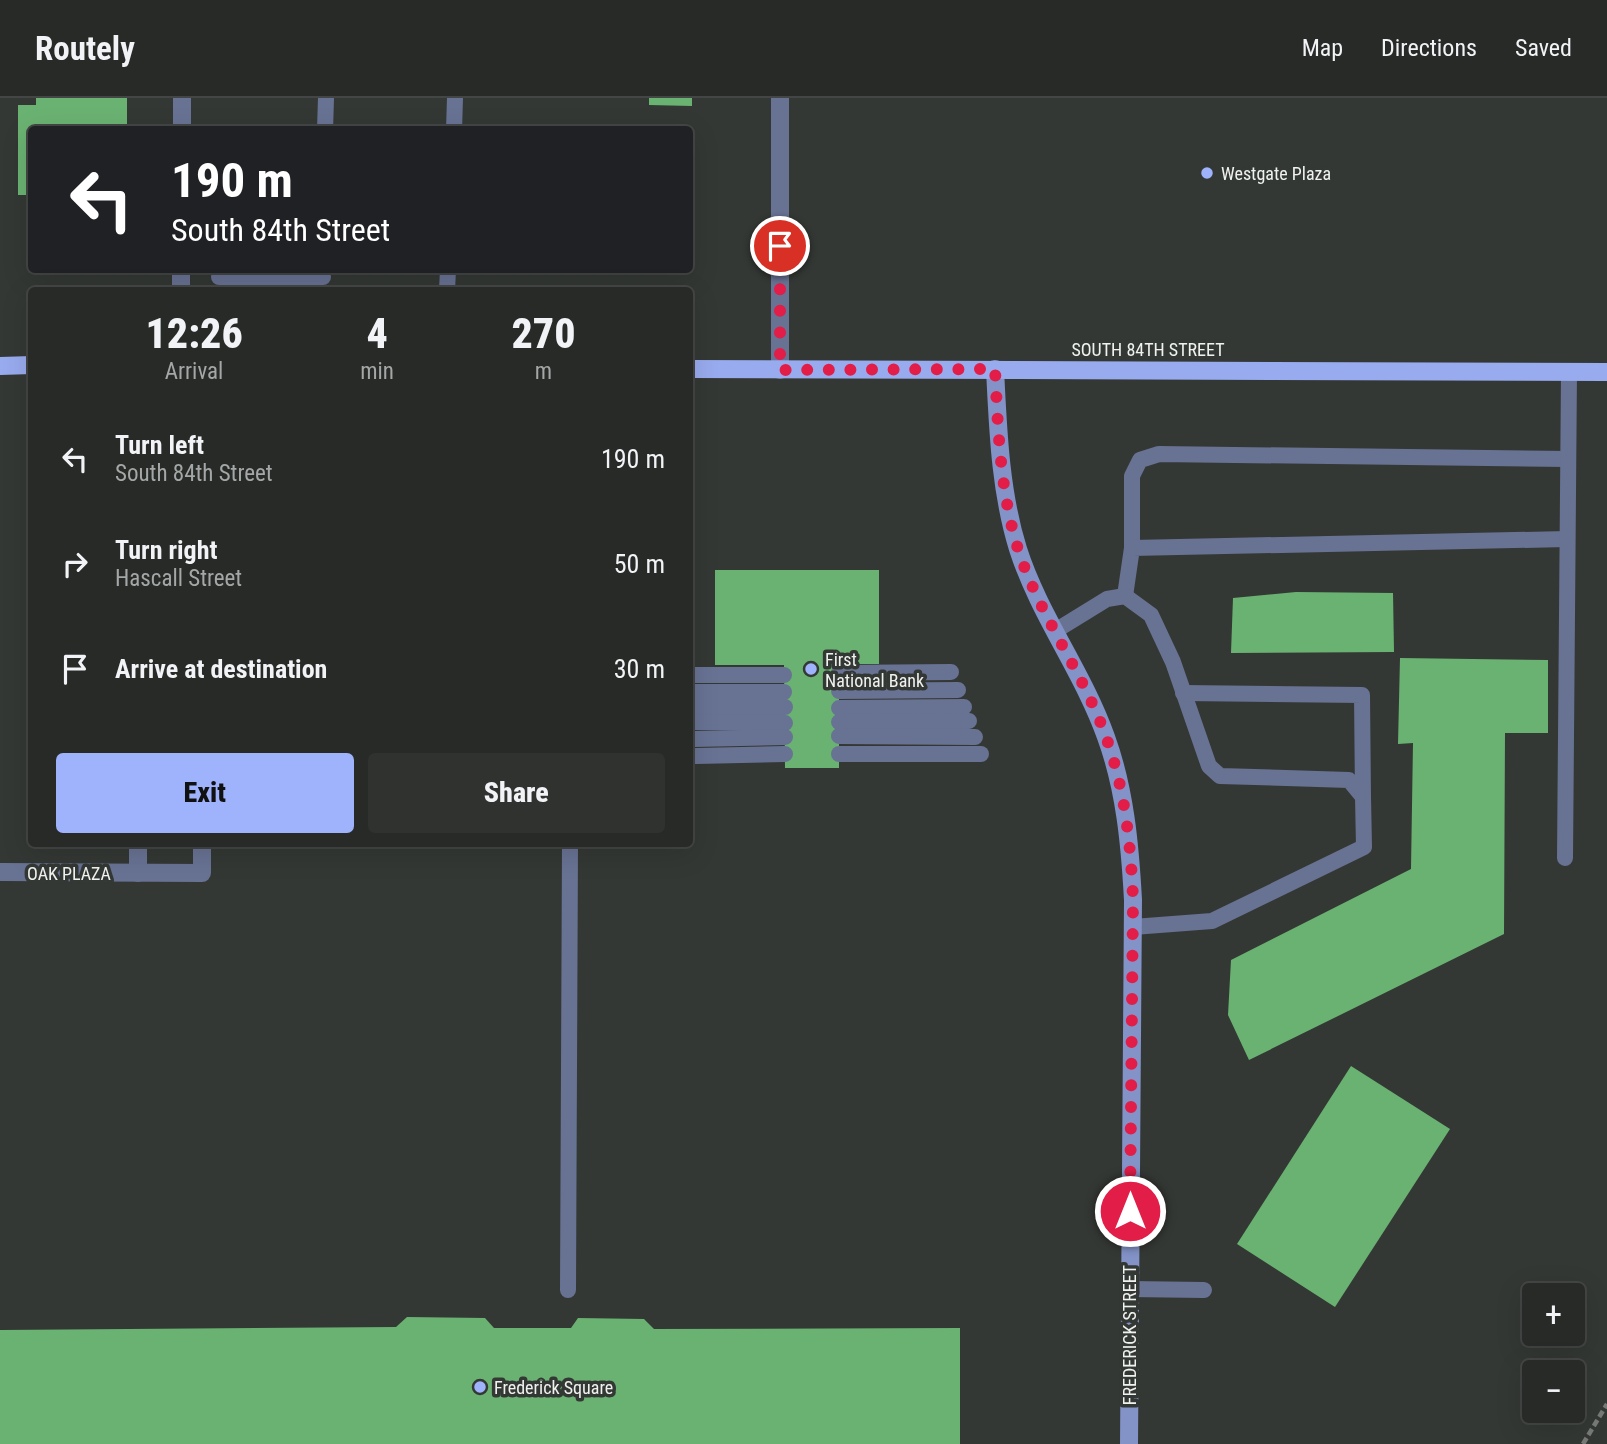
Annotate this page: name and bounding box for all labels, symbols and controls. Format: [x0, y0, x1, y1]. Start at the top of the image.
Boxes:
text: Routely [35, 29, 135, 68]
text: Map [1302, 34, 1343, 62]
text: Directions [1381, 34, 1477, 62]
text: Saved [1515, 34, 1572, 62]
text: 190 m [171, 152, 293, 209]
icon: left [56, 154, 147, 245]
place label: Westgate Plaza [1221, 163, 1331, 184]
marker: Westgate Plaza [1199, 165, 1215, 181]
text: South 84th Street [171, 211, 390, 249]
pin [750, 216, 810, 276]
icon: arrive [761, 227, 799, 265]
text: 12:26 [145, 309, 243, 358]
text: 4 [366, 309, 388, 358]
text: 270 [511, 309, 576, 358]
street label: SOUTH 84TH STREET [1071, 339, 1225, 360]
text: Arrival [165, 358, 223, 385]
text: min [360, 358, 394, 385]
text: m [535, 358, 552, 385]
text: Turn left [115, 430, 204, 460]
icon: left [56, 440, 94, 478]
text: 190 m [601, 444, 665, 474]
text: South 84th Street [115, 460, 273, 487]
text: Turn right [115, 535, 217, 565]
icon: right [56, 545, 94, 583]
text: 50 m [614, 549, 665, 579]
text: Hascall Street [115, 565, 242, 592]
place label: First National Bank [825, 649, 924, 691]
icon: arrive [56, 650, 94, 688]
text: Arrive at destination [115, 654, 327, 684]
text: 30 m [614, 654, 665, 684]
marker: First National Bank [803, 661, 819, 677]
button: Exit [56, 753, 354, 833]
button: Share [368, 753, 665, 833]
street label: OAK PLAZA [27, 863, 112, 884]
position arrow [1093, 1174, 1167, 1248]
street label: FREDERICK STREET [1119, 1265, 1140, 1405]
map controls [1522, 1283, 1585, 1423]
button: + [1522, 1283, 1585, 1346]
button: − [1522, 1360, 1585, 1423]
place label: Frederick Square [494, 1377, 613, 1398]
marker: Frederick Square [472, 1379, 488, 1395]

